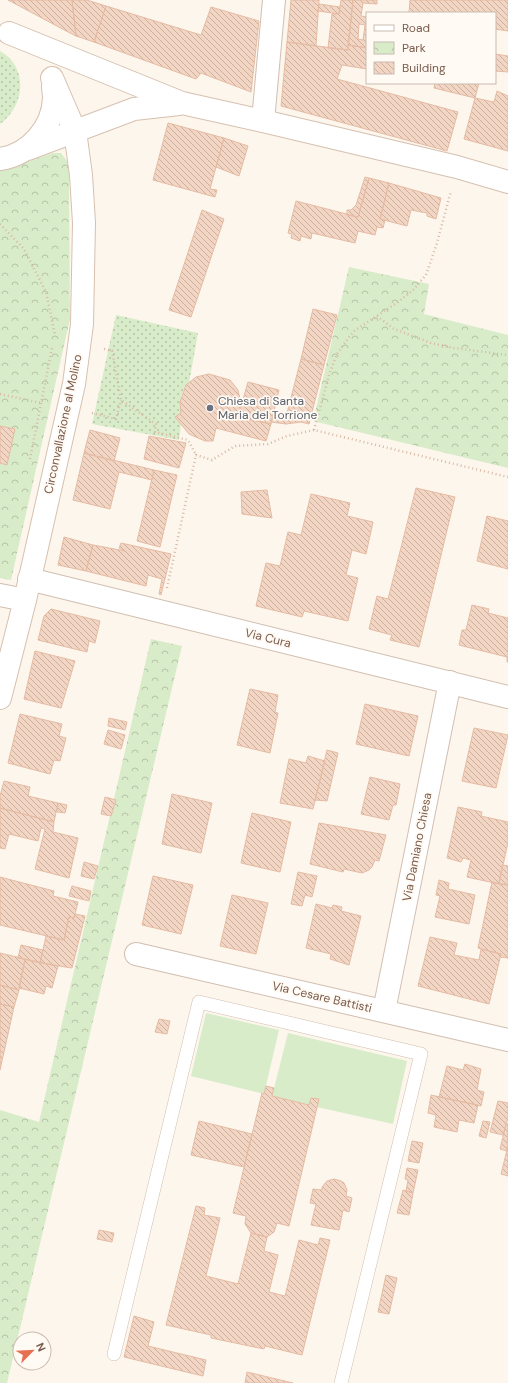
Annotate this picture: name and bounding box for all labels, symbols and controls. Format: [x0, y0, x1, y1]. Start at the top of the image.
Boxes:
legend [366, 12, 496, 84]
text: Road [402, 20, 430, 36]
text: Park [402, 40, 426, 56]
text: Building [402, 60, 446, 76]
street label: Circonvallazione al Molino [40, 353, 86, 495]
place label: Chiesa di Santa Maria del Torrione [218, 393, 317, 423]
marker: Chiesa di Santa Maria del Torrione [205, 403, 215, 413]
street label: Via Cura [243, 625, 293, 651]
street label: Via Damiano Chiesa [399, 791, 435, 903]
street label: Via Cesare Battisti [270, 978, 374, 1016]
north arrow [12, 1331, 52, 1371]
text: N [33, 1340, 49, 1353]

